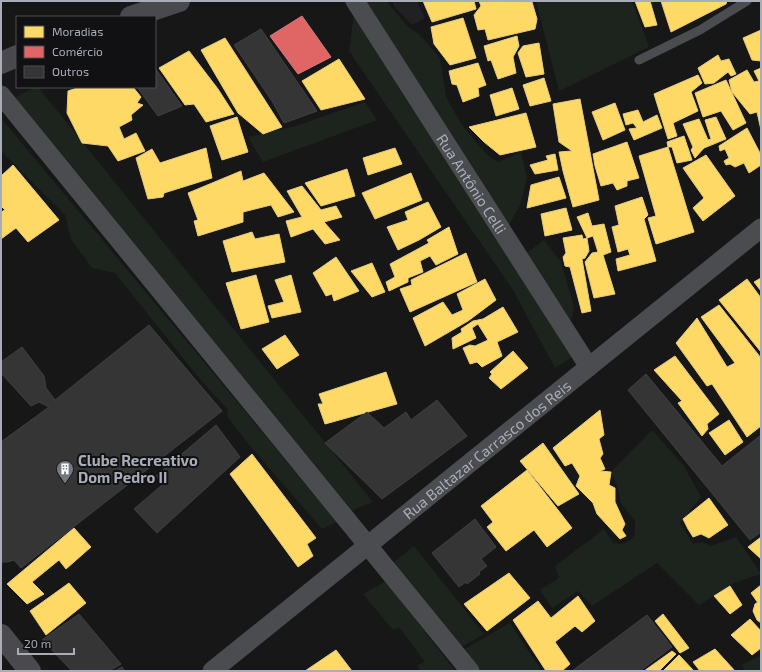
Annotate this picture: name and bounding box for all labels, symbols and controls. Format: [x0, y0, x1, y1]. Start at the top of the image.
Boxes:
legend [16, 16, 156, 88]
text: Moradias [52, 24, 103, 38]
text: Comércio [52, 44, 103, 58]
text: Outros [52, 64, 89, 78]
street label: Rua Antônio Celli [433, 131, 510, 237]
street label: Rua Baltazar Carrasco dos Reis [399, 376, 574, 523]
place label: Clube Recreativo Dom Pedro II [78, 451, 198, 486]
building icon: Clube Recreativo Dom Pedro II [55, 459, 75, 484]
scale bar [18, 630, 74, 656]
text: 20 m [24, 636, 51, 650]

